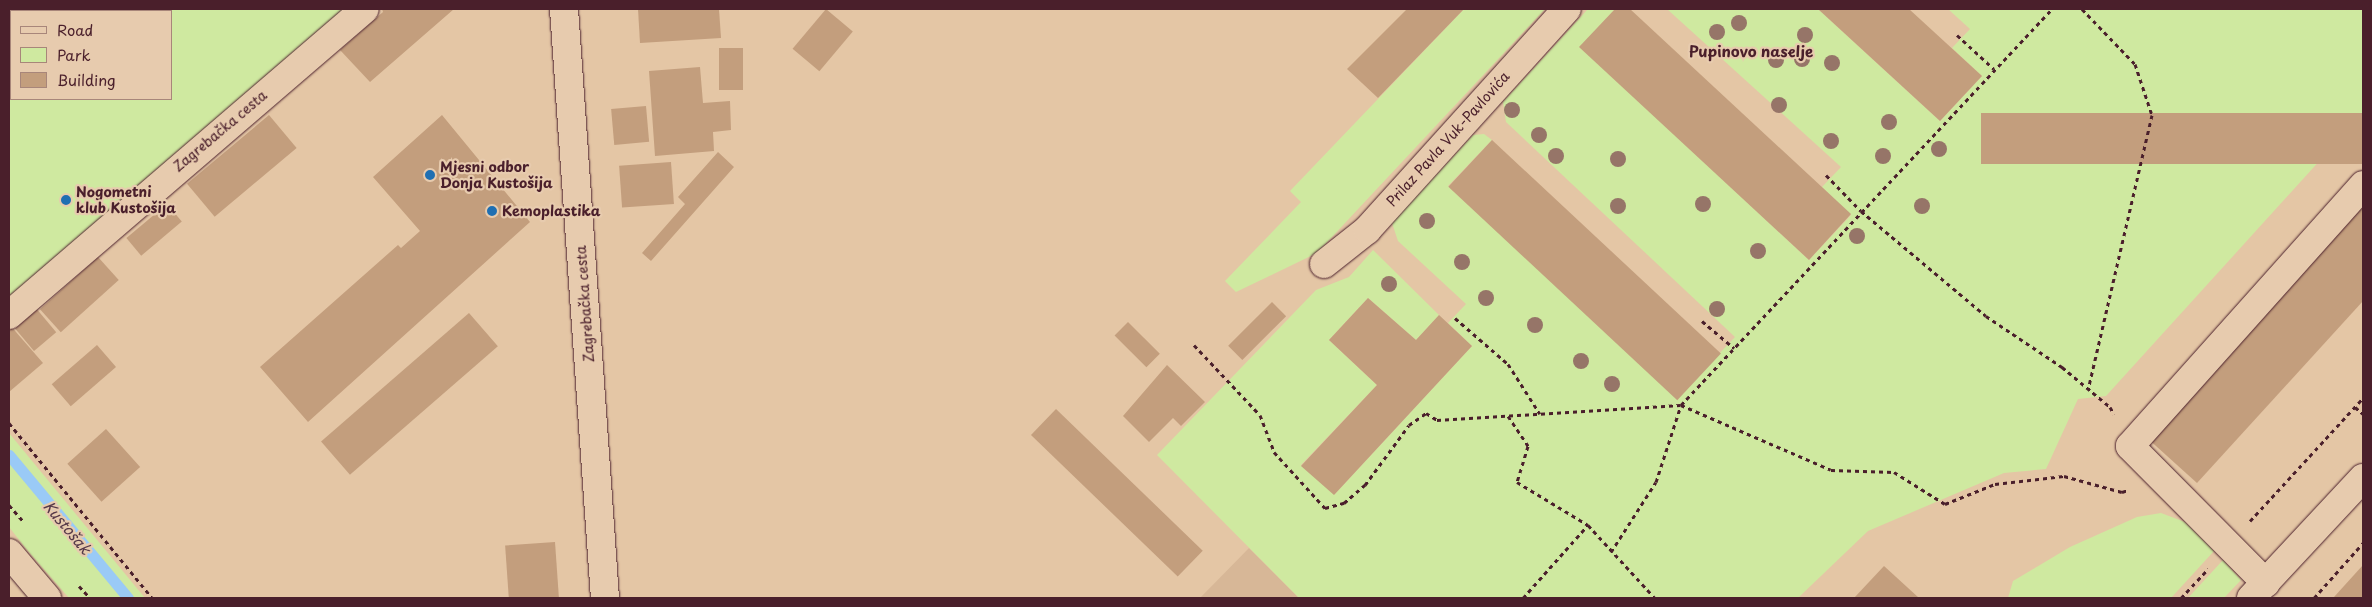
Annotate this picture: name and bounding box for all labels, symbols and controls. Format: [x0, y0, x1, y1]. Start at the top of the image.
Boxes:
legend [10, 10, 172, 100]
text: Road [57, 18, 93, 41]
district label: Pupinovo naselje [1688, 42, 1814, 60]
text: Park [57, 43, 91, 66]
text: Building [57, 68, 116, 91]
street label: Prilaz Pavla Vuk-Pavlovića [1383, 68, 1513, 210]
street label: Zagrebačka cesta [169, 86, 271, 176]
place label: Mjesni odbor Donja Kustošija [440, 159, 553, 192]
marker: Mjesni odbor Donja Kustošija [424, 169, 436, 181]
place label: Nogometni klub Kustošija [76, 184, 176, 216]
marker: Nogometni klub Kustošija [60, 194, 72, 206]
place label: Kemoplastika [502, 203, 600, 219]
marker: Kemoplastika [486, 205, 498, 217]
street label: Zagrebačka cesta [572, 244, 598, 364]
water label: Kustošak [40, 497, 96, 557]

